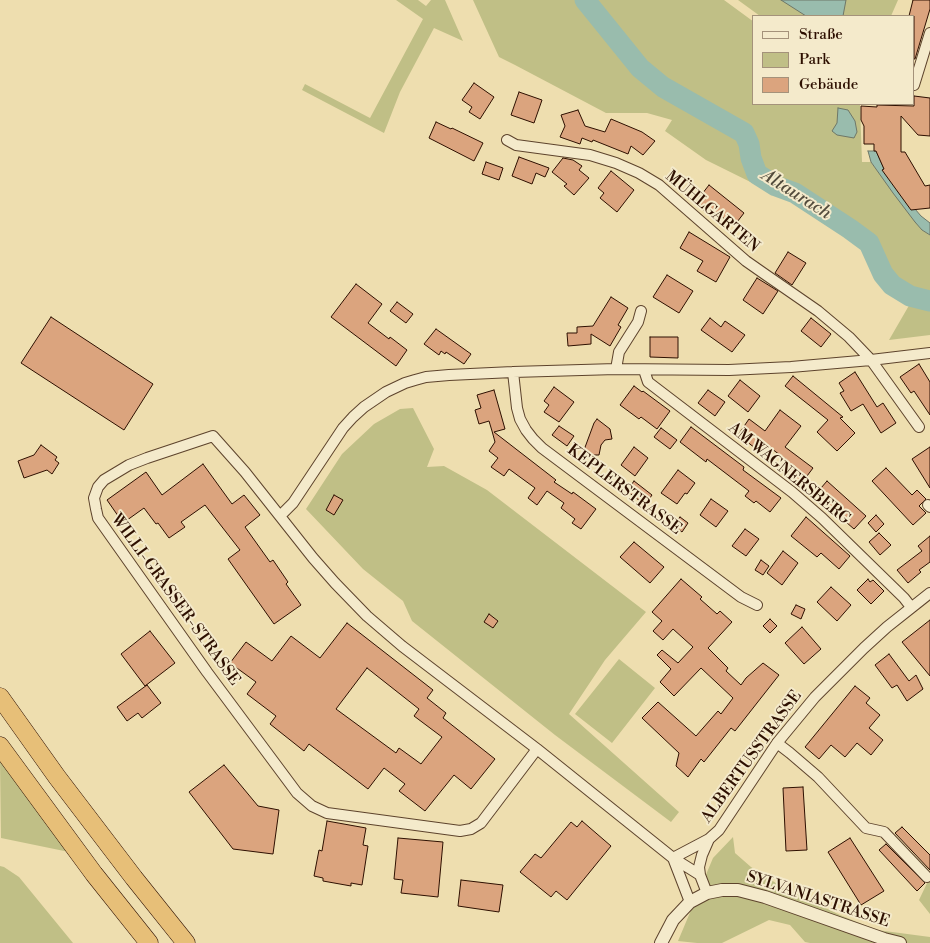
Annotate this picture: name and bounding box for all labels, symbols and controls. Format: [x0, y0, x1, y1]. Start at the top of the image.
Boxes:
legend [752, 15, 915, 105]
text: Straße [799, 25, 843, 44]
text: Park [799, 50, 830, 69]
text: Gebäude [799, 75, 858, 94]
water label: Altaurach [757, 165, 835, 225]
street label: MÜHLGARTEN [661, 167, 763, 257]
street label: AM WAGNERSBERG [724, 419, 854, 529]
street label: KEPLERSTRASSE [563, 441, 685, 539]
street label: WILLI-GRASSER-STRASSE [106, 511, 244, 689]
street label: ALBERTUSSTRASSE [698, 687, 806, 827]
street label: SYLVANIASTRASSE [744, 868, 892, 932]

